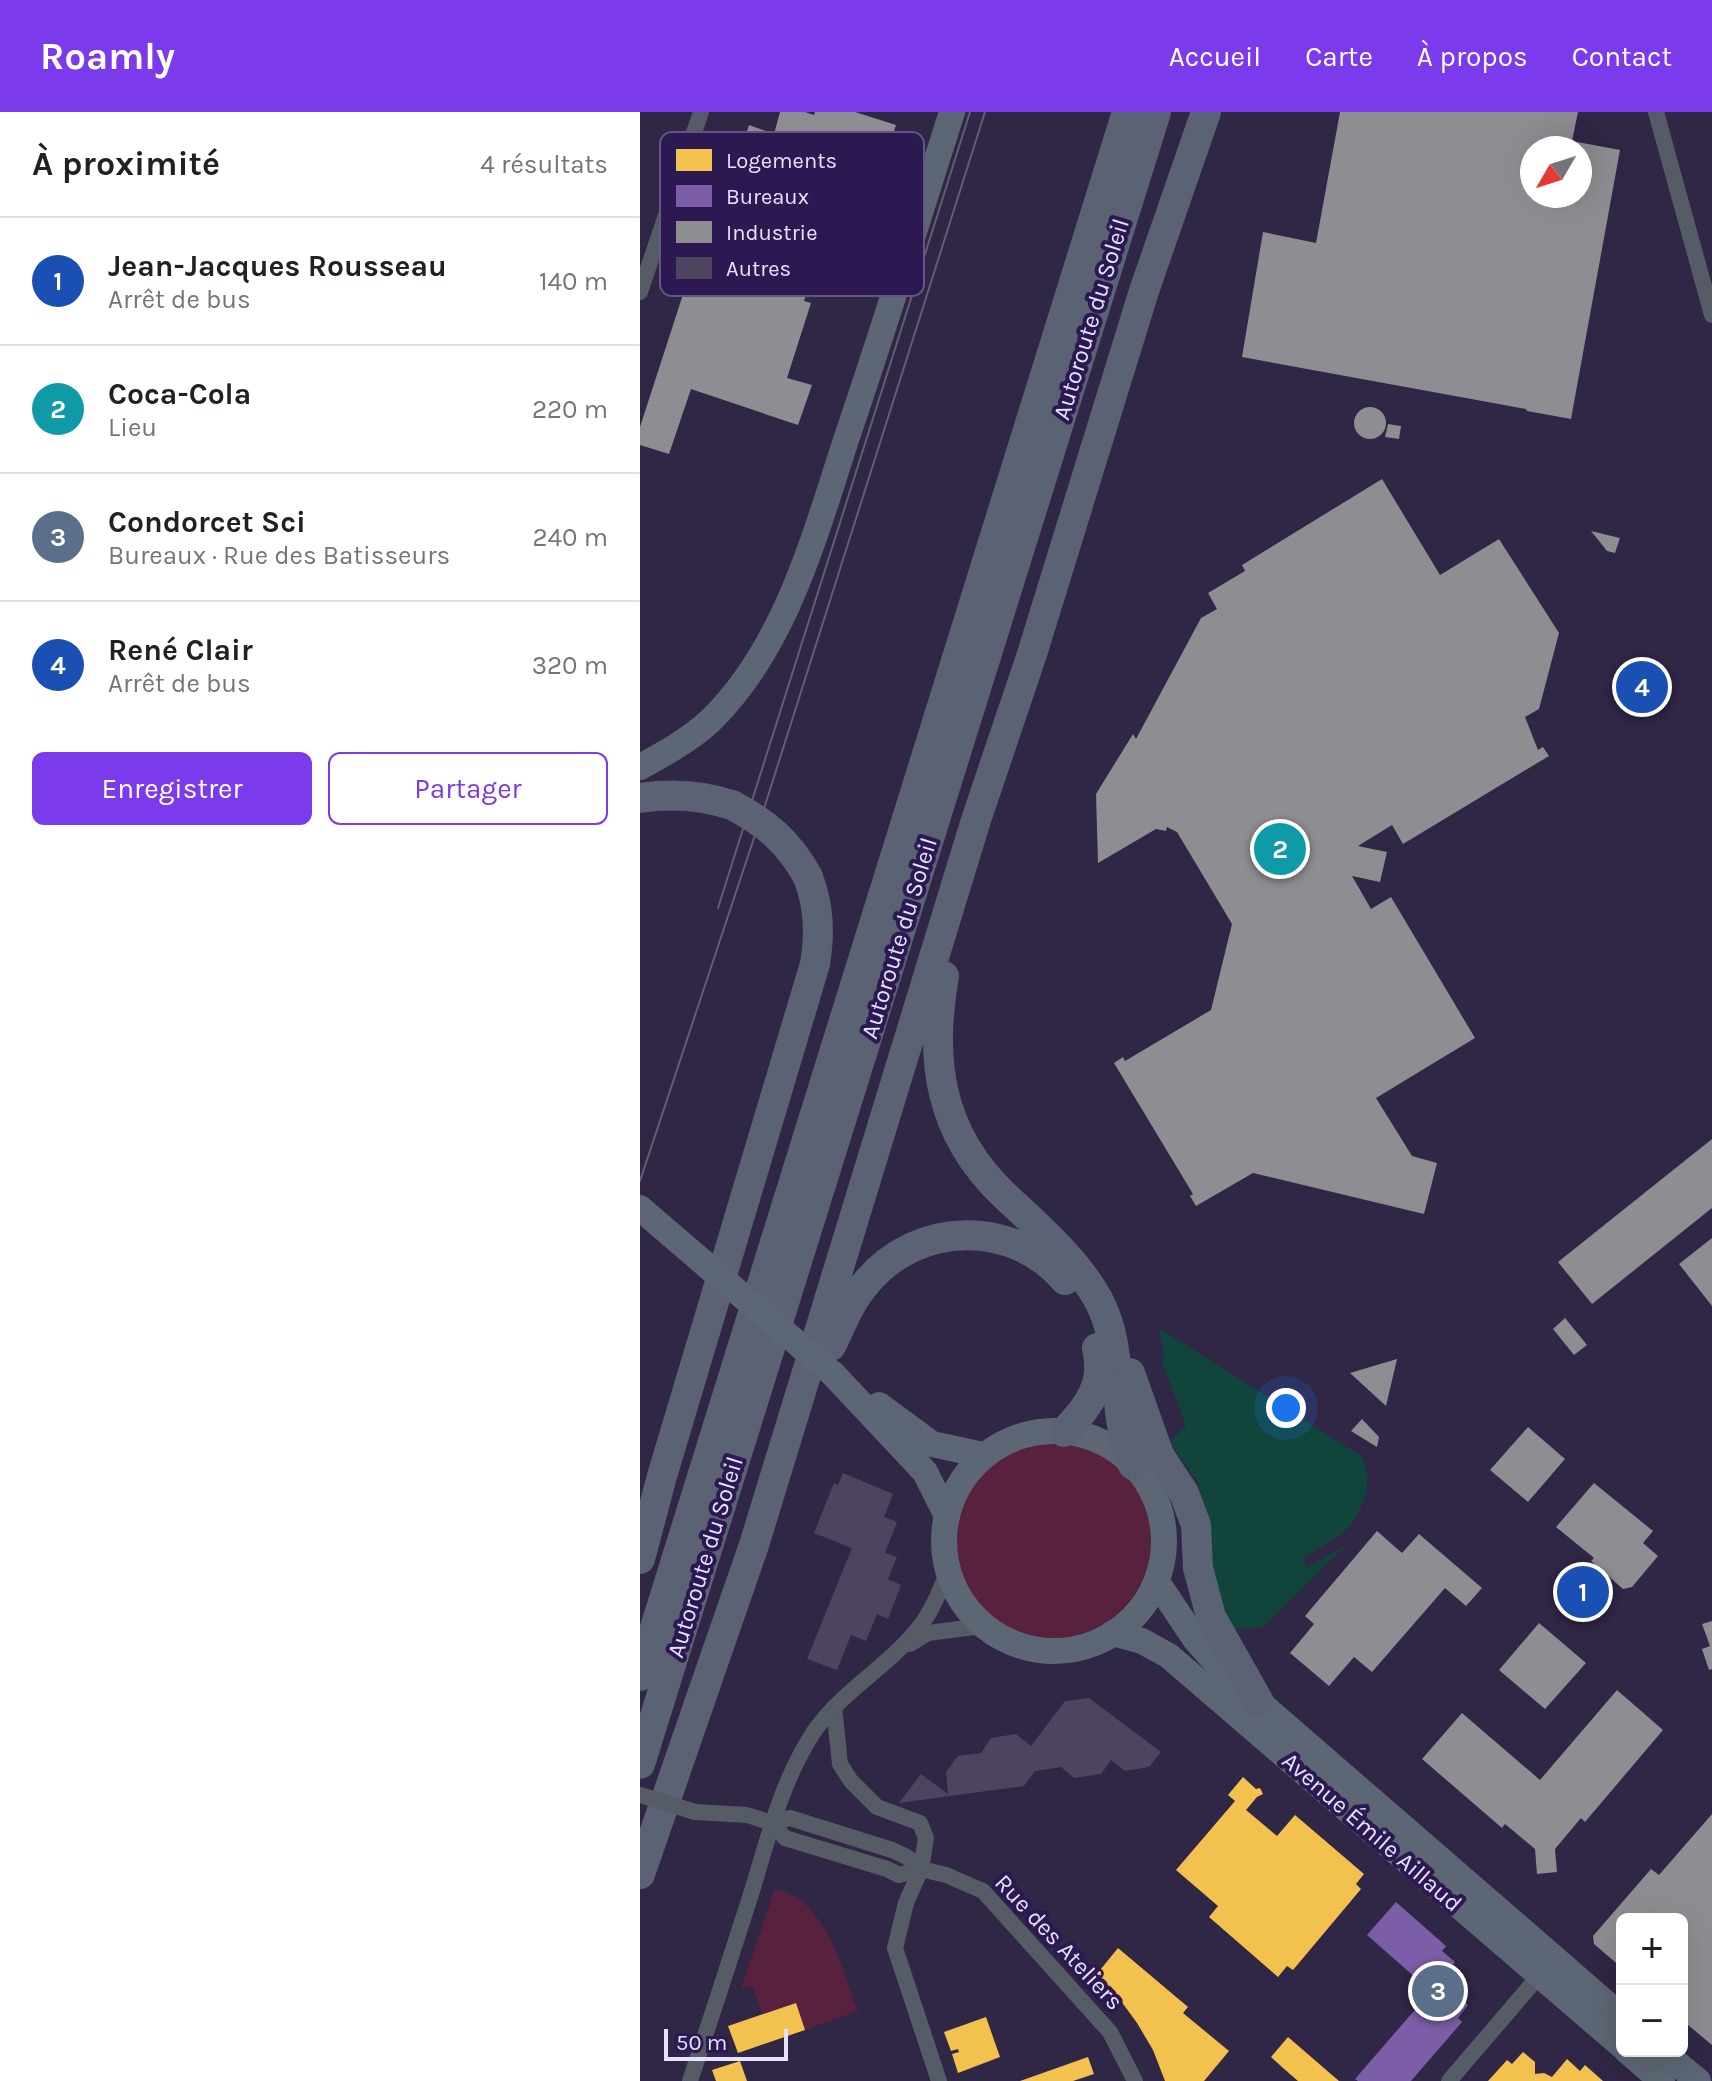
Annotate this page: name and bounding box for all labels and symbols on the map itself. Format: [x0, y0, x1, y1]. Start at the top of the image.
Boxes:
legend [660, 132, 924, 296]
north arrow [1520, 136, 1592, 208]
text: Logements [726, 148, 837, 174]
text: Bureaux [726, 184, 809, 210]
street label: Autoroute du Soleil [1047, 215, 1135, 423]
text: Industrie [726, 220, 817, 246]
text: Autres [726, 256, 791, 282]
pin: 4 [1616, 657, 1668, 717]
pin: 2 [1254, 819, 1306, 879]
street label: Autoroute du Soleil [855, 834, 943, 1042]
your location [1266, 1388, 1306, 1428]
street label: Autoroute du Soleil [661, 1453, 749, 1661]
pin: 1 [1557, 1562, 1609, 1622]
street label: Avenue Émile Aillaud [1276, 1746, 1468, 1918]
street label: Rue des Ateliers [989, 1869, 1129, 2015]
pin: 3 [1412, 1961, 1464, 2021]
scale bar [664, 2025, 788, 2061]

